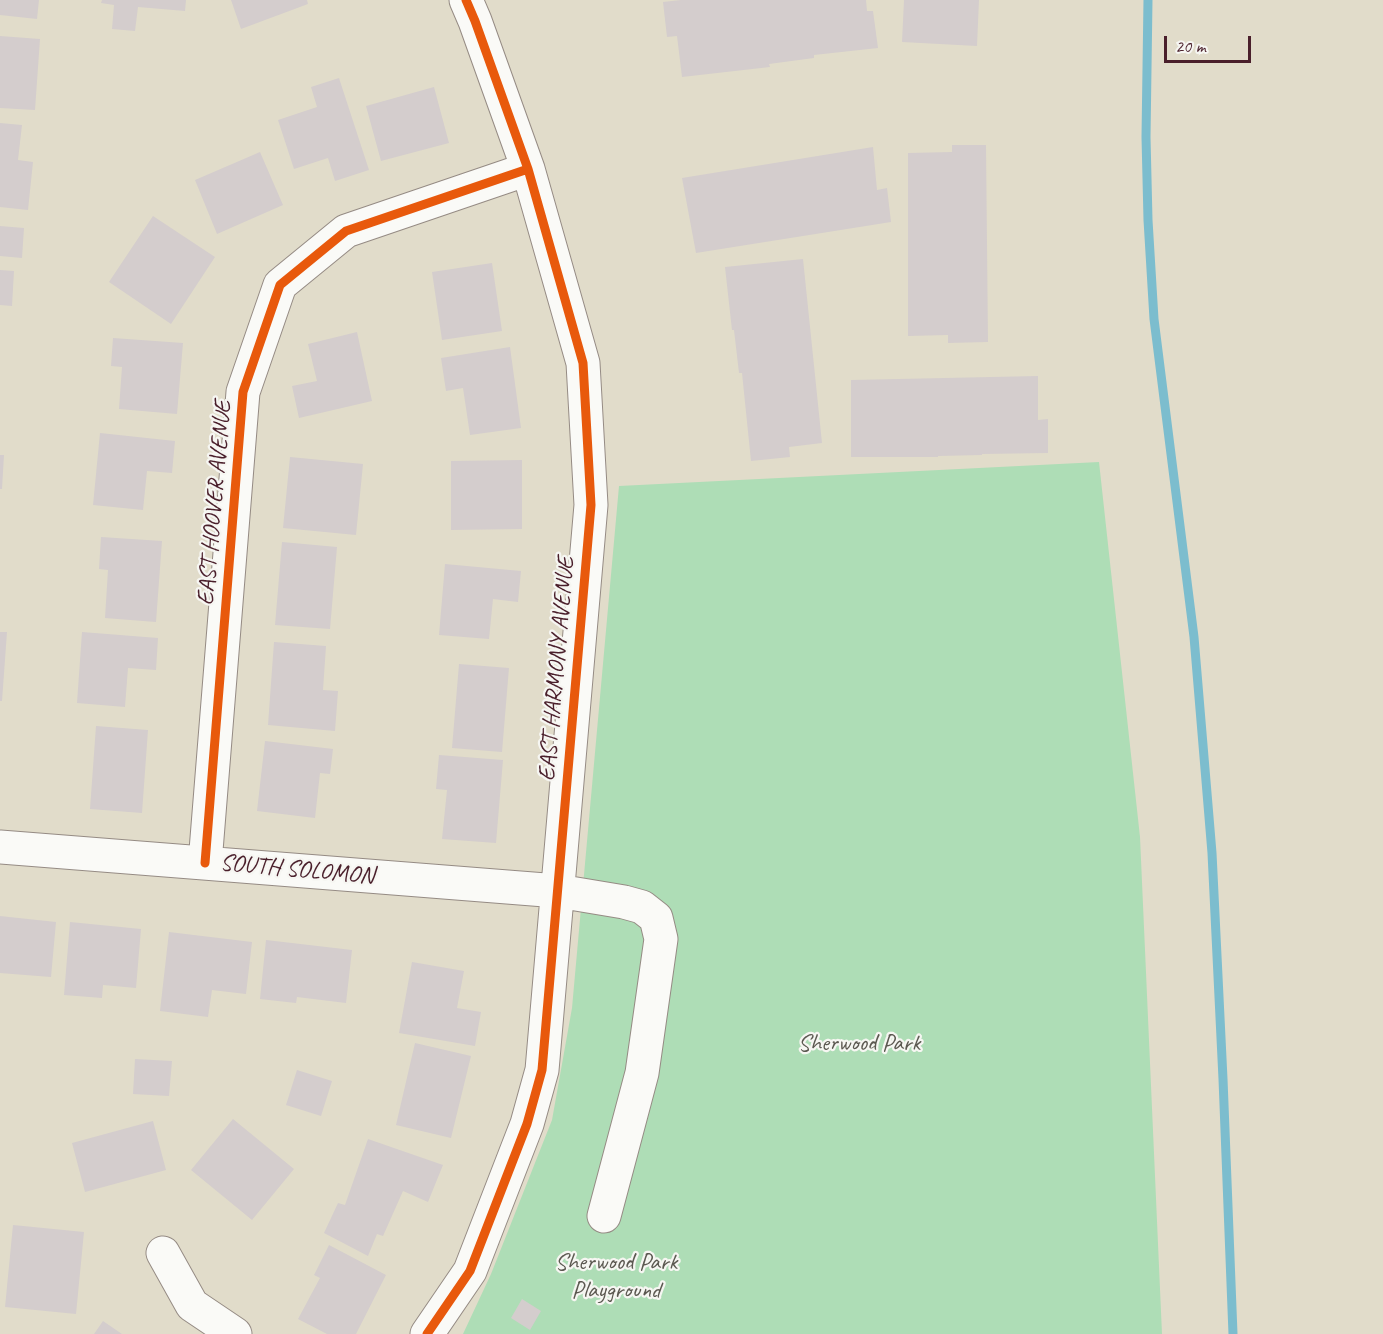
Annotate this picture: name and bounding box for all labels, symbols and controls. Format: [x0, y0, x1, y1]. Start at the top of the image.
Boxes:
scale bar [1167, 24, 1254, 62]
text: 20 m [1175, 35, 1206, 57]
street label: EAST HOOVER AVENUE [192, 400, 238, 606]
street label: EAST HARMONY AVENUE [533, 556, 581, 782]
street label: SOUTH SOLOMON [219, 849, 375, 891]
park label: Sherwood Park [798, 1030, 920, 1058]
park label: Sherwood Park Playground [555, 1249, 677, 1305]

